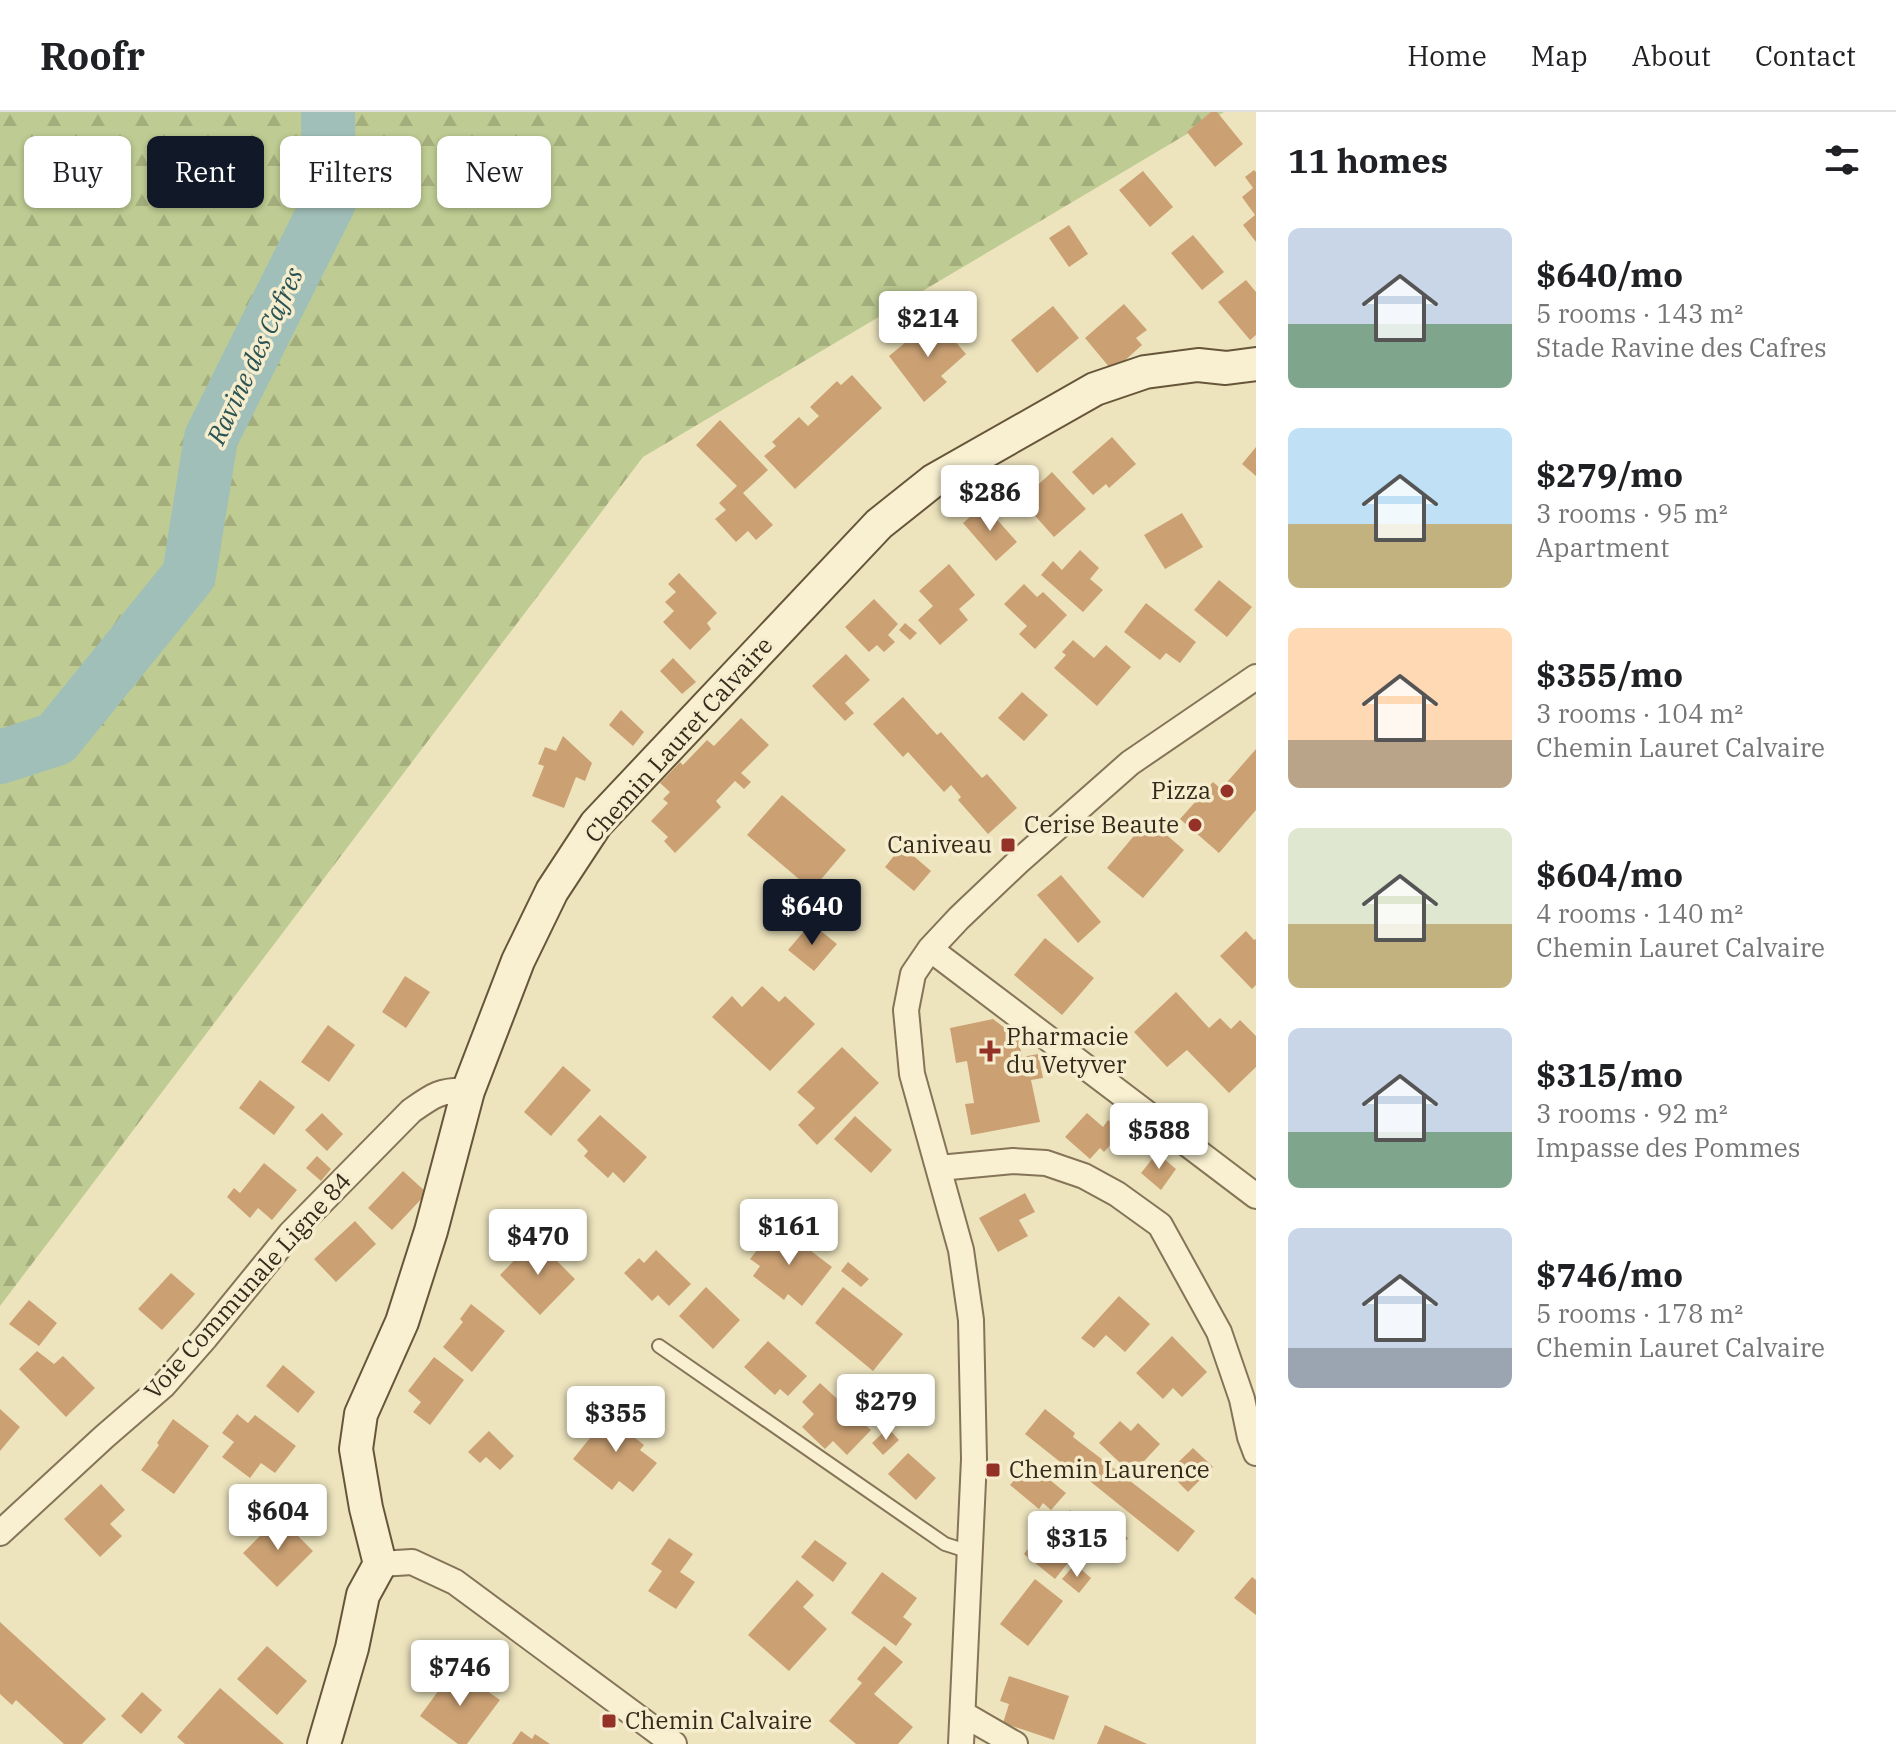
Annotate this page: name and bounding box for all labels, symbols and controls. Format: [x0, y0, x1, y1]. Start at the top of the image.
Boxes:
text: Roofr [40, 31, 145, 80]
text: Home [1407, 37, 1487, 74]
text: Map [1531, 37, 1588, 74]
text: About [1632, 37, 1711, 74]
text: Contact [1755, 37, 1856, 74]
chip: Buy [24, 136, 131, 208]
chip: Rent [147, 136, 264, 208]
chip: Filters [280, 136, 421, 208]
chip: New [437, 136, 551, 208]
text: 11 homes [1288, 138, 1448, 182]
icon: filters [1820, 138, 1864, 182]
text: $640/mo [1536, 252, 1683, 296]
icon: home [1352, 260, 1448, 356]
water label: Ravine des Cafres [198, 261, 310, 450]
pin: $214 [881, 291, 975, 359]
text: 5 rooms · 143 m² [1536, 296, 1743, 330]
text: $214 [897, 300, 959, 334]
text: Stade Ravine des Cafres [1536, 330, 1827, 364]
text: $279/mo [1536, 452, 1683, 496]
icon: home [1352, 460, 1448, 556]
pin: $286 [943, 465, 1037, 533]
text: $286 [959, 474, 1021, 508]
text: 3 rooms · 95 m² [1536, 496, 1728, 530]
text: Apartment [1536, 530, 1669, 564]
street label: Chemin Lauret Calvaire [577, 630, 779, 849]
text: $355/mo [1536, 652, 1683, 696]
icon: home [1352, 660, 1448, 756]
text: 3 rooms · 104 m² [1536, 696, 1743, 730]
text: Chemin Lauret Calvaire [1536, 730, 1825, 764]
place label: Pizza [1151, 774, 1211, 806]
marker: Pizza [1218, 782, 1236, 800]
place label: Cerise Beaute [1024, 808, 1179, 840]
marker: Cerise Beaute [1186, 816, 1204, 834]
place label: Caniveau [887, 828, 992, 860]
marker: Caniveau [999, 836, 1017, 854]
text: $604/mo [1536, 852, 1683, 896]
icon: home [1352, 860, 1448, 956]
pin: $640 [765, 879, 859, 947]
text: $640 [781, 888, 843, 922]
text: 4 rooms · 140 m² [1536, 896, 1743, 930]
text: Chemin Lauret Calvaire [1536, 930, 1825, 964]
place label: Pharmacie du Vetyver [1006, 1020, 1129, 1080]
marker: Pharmacie du Vetyver [981, 1042, 999, 1060]
text: $315/mo [1536, 1052, 1683, 1096]
icon: home [1352, 1060, 1448, 1156]
text: 3 rooms · 92 m² [1536, 1096, 1728, 1130]
pin: $588 [1112, 1103, 1206, 1171]
text: $588 [1128, 1112, 1190, 1146]
text: Impasse des Pommes [1536, 1130, 1800, 1164]
street label: Voie Communale Ligne 84 [137, 1165, 358, 1406]
pin: $161 [742, 1199, 836, 1267]
text: $161 [758, 1208, 820, 1242]
pin: $470 [491, 1209, 585, 1277]
text: $470 [507, 1218, 569, 1252]
text: $746/mo [1536, 1252, 1683, 1296]
icon: home [1352, 1260, 1448, 1356]
text: 5 rooms · 178 m² [1536, 1296, 1743, 1330]
text: Chemin Lauret Calvaire [1536, 1330, 1825, 1364]
pin: $279 [839, 1374, 933, 1442]
text: $279 [855, 1383, 917, 1417]
pin: $355 [569, 1386, 663, 1454]
text: $355 [585, 1395, 647, 1429]
place label: Chemin Laurence [1009, 1453, 1210, 1485]
marker: Chemin Laurence [984, 1461, 1002, 1479]
pin: $604 [231, 1484, 325, 1552]
text: $604 [247, 1493, 309, 1527]
pin: $315 [1030, 1511, 1124, 1579]
text: $315 [1046, 1520, 1108, 1554]
pin: $746 [413, 1640, 507, 1708]
text: $746 [429, 1649, 491, 1683]
place label: Chemin Calvaire [625, 1704, 812, 1736]
marker: Chemin Calvaire [600, 1712, 618, 1730]

